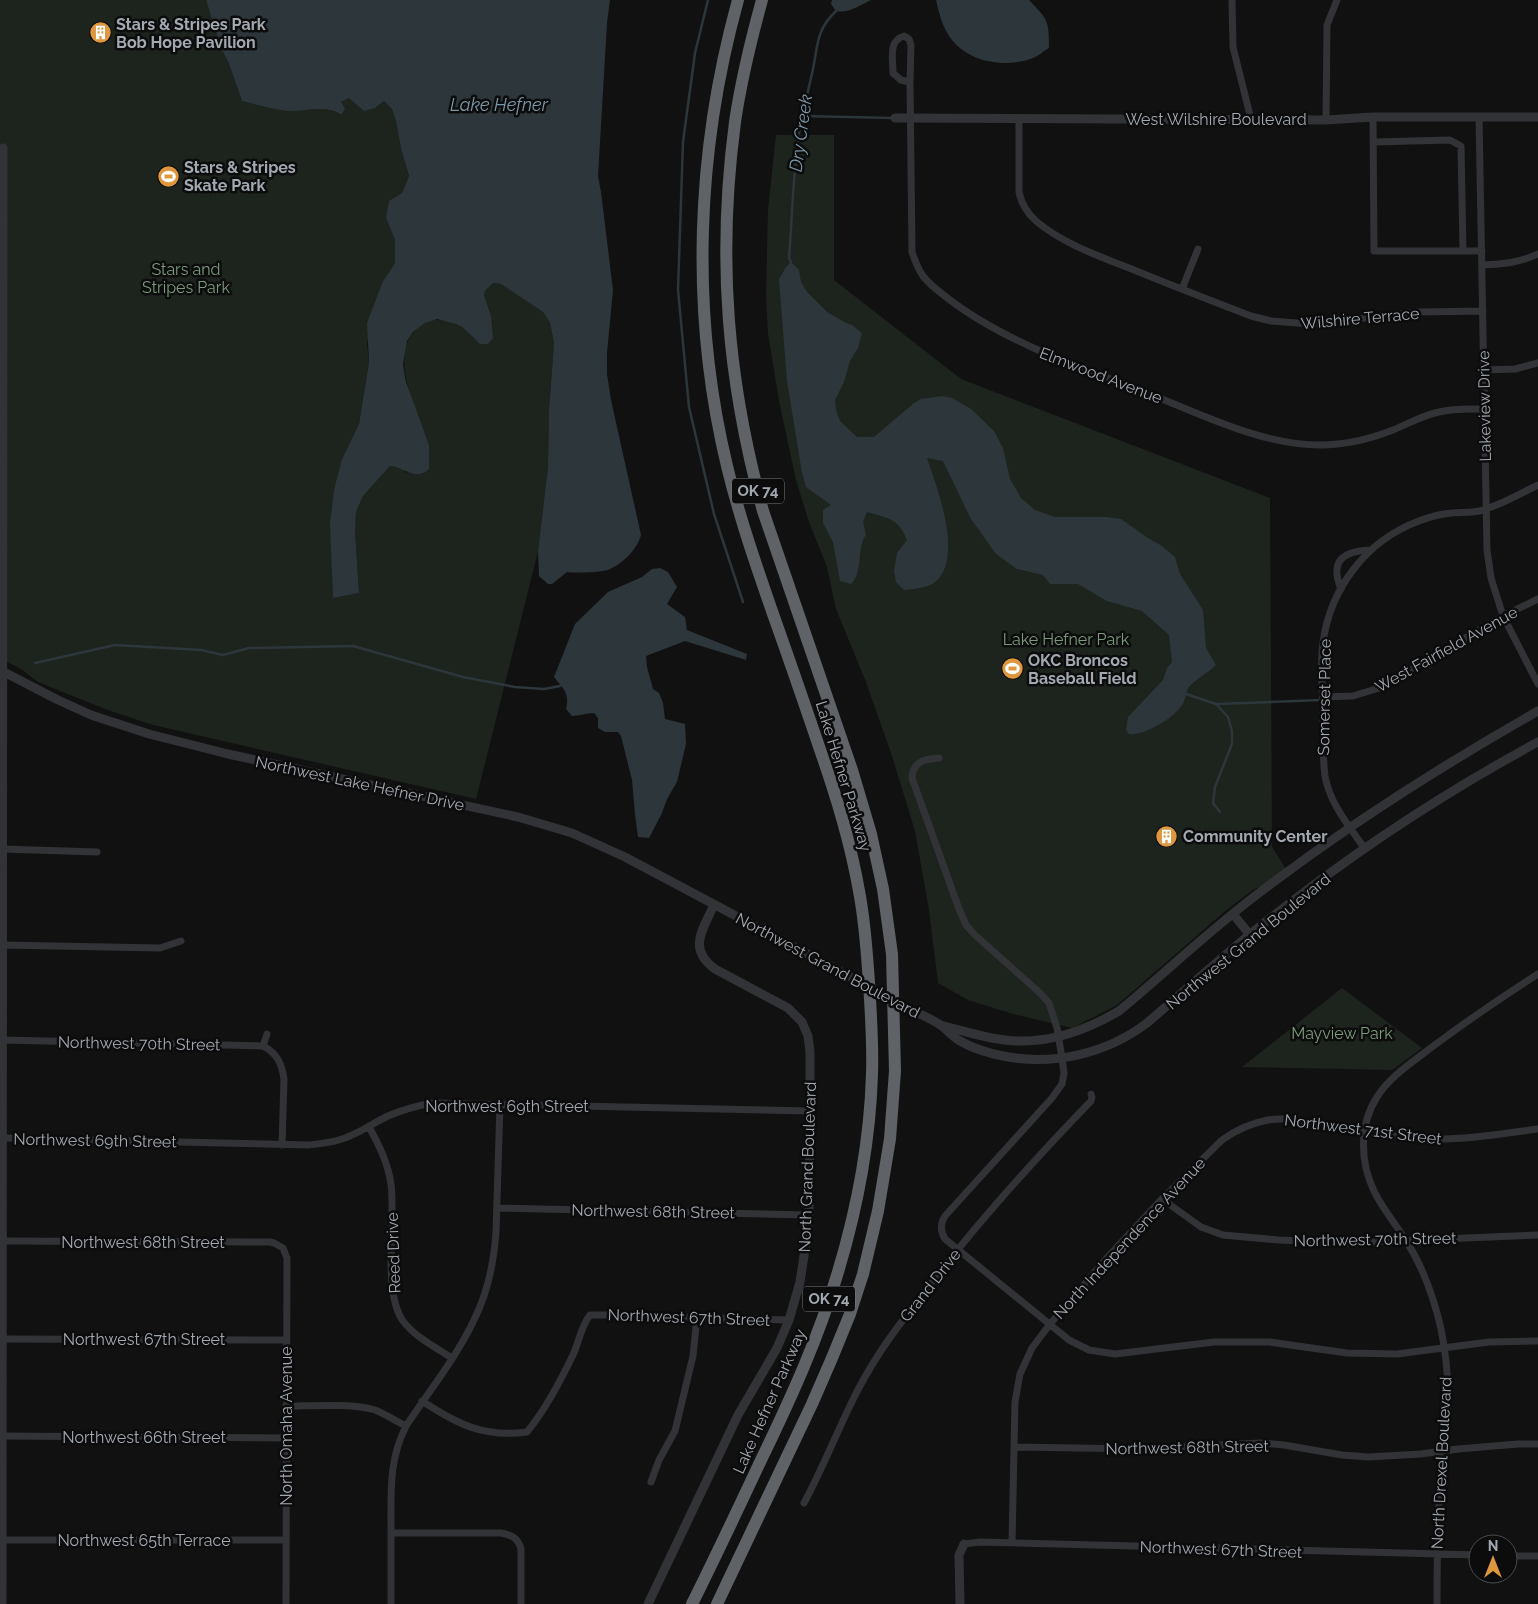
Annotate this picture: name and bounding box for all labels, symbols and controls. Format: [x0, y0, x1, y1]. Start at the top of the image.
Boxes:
place label: Stars & Stripes Park Bob Hope Pavilion [116, 15, 266, 52]
building icon: Stars & Stripes Park Bob Hope Pavilion [88, 21, 112, 45]
water label: Dry Creek [785, 92, 816, 173]
water label: Lake Hefner [450, 94, 549, 115]
street label: West Wilshire Boulevard [1125, 110, 1307, 129]
place label: Stars & Stripes Skate Park [184, 158, 296, 195]
sports icon: Stars & Stripes Skate Park [156, 164, 180, 188]
park label: Stars and Stripes Park [142, 260, 230, 297]
street label: Wilshire Terrace [1300, 304, 1420, 333]
street label: Elmwood Avenue [1037, 343, 1165, 408]
street label: Lakeview Drive [1474, 350, 1495, 462]
road number: OK 74 [732, 478, 784, 504]
street label: West Fairfield Avenue [1372, 602, 1521, 697]
park label: Lake Hefner Park [1003, 630, 1130, 649]
street label: Somerset Place [1314, 639, 1335, 755]
place label: OKC Broncos Baseball Field [1028, 651, 1137, 688]
sports icon: OKC Broncos Baseball Field [1000, 657, 1024, 681]
street label: Lake Hefner Parkway [812, 699, 876, 854]
street label: Northwest Lake Hefner Drive [254, 752, 466, 815]
building icon: Community Center [1155, 824, 1179, 848]
place label: Community Center [1183, 827, 1327, 846]
street label: Northwest Grand Boulevard [1162, 869, 1334, 1014]
street label: Northwest Grand Boulevard [732, 909, 923, 1022]
park label: Mayview Park [1291, 1024, 1393, 1043]
street label: Northwest 70th Street [58, 1033, 221, 1054]
street label: North Grand Boulevard [795, 1081, 820, 1253]
street label: Northwest 69th Street [425, 1097, 589, 1116]
street label: Northwest 71st Street [1283, 1110, 1443, 1149]
street label: Northwest 69th Street [13, 1130, 177, 1151]
street label: North Independence Avenue [1049, 1154, 1209, 1323]
street label: Northwest 68th Street [571, 1201, 735, 1222]
street label: Reed Drive [383, 1212, 404, 1294]
street label: Northwest 70th Street [1294, 1229, 1457, 1250]
street label: Northwest 68th Street [61, 1233, 225, 1252]
street label: Grand Drive [896, 1245, 965, 1326]
road number: OK 74 [803, 1286, 855, 1312]
street label: Northwest 67th Street [607, 1305, 771, 1330]
street label: Lake Hefner Parkway [729, 1326, 810, 1477]
street label: Northwest 67th Street [63, 1330, 226, 1349]
street label: North Omaha Avenue [277, 1346, 296, 1506]
street label: North Drexel Boulevard [1427, 1376, 1456, 1550]
street label: Northwest 66th Street [62, 1428, 226, 1447]
street label: Northwest 68th Street [1105, 1437, 1269, 1458]
street label: Northwest 65th Terrace [57, 1531, 231, 1550]
north arrow [1468, 1534, 1518, 1584]
street label: Northwest 67th Street [1139, 1537, 1303, 1562]
text: N [1488, 1538, 1498, 1554]

